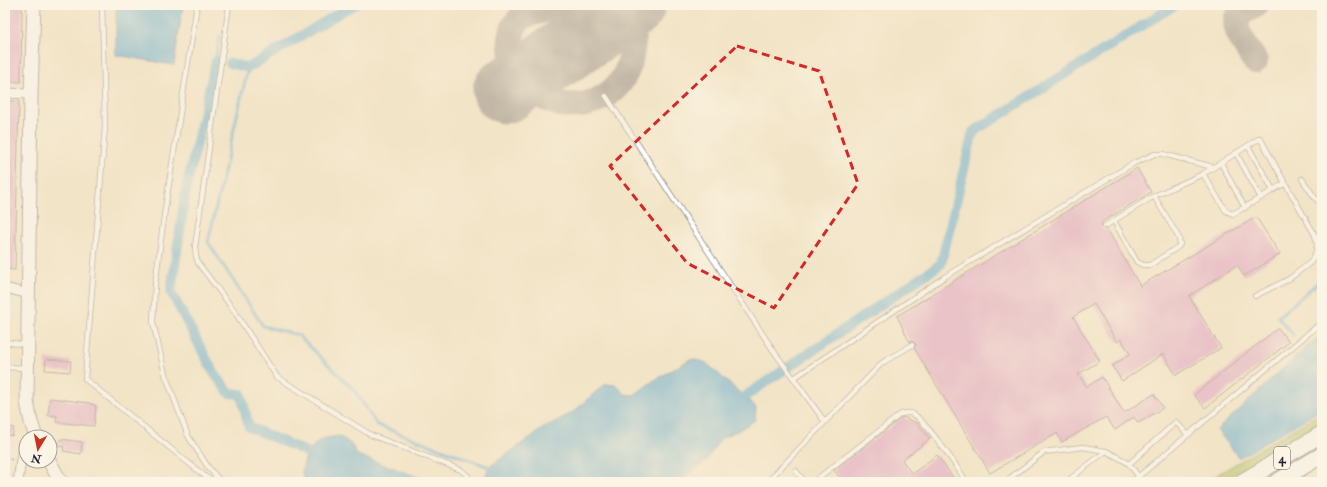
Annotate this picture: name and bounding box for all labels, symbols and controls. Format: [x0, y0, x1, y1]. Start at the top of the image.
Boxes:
north arrow [18, 429, 58, 469]
road number: 4 [1274, 447, 1290, 469]
text: N [29, 451, 43, 466]

